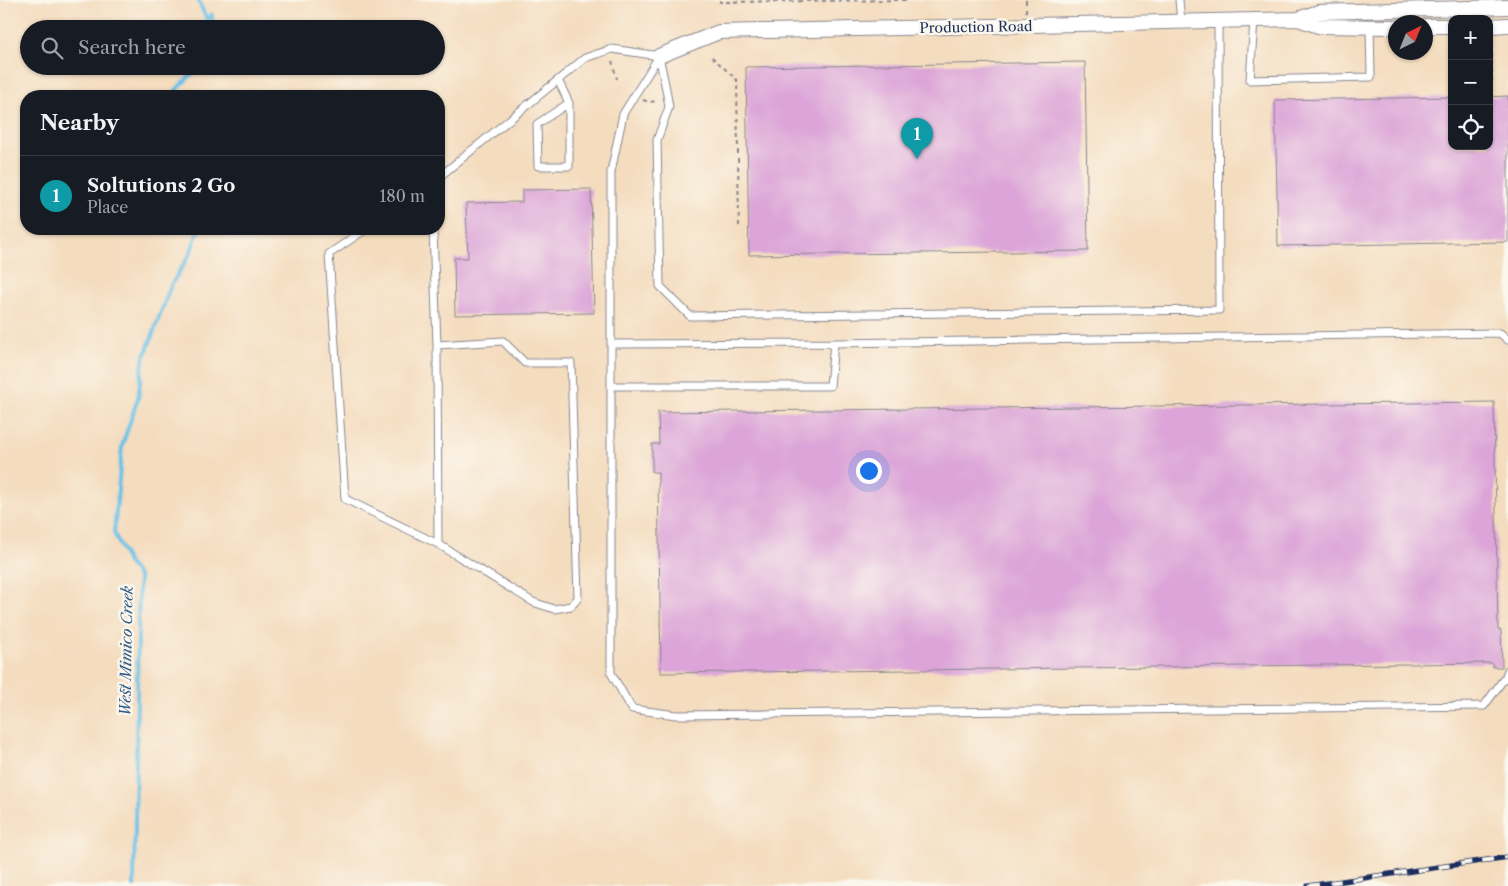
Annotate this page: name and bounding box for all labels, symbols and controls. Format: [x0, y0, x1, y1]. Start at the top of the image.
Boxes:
north arrow [1388, 15, 1433, 60]
map controls [1448, 15, 1493, 150]
button: + [1448, 15, 1493, 60]
street label: Production Road [919, 17, 1033, 37]
search box [20, 20, 445, 75]
icon: search [38, 34, 66, 62]
text: Search here [78, 36, 186, 59]
button: − [1448, 60, 1493, 105]
button: locate [1448, 105, 1493, 150]
text: Nearby [40, 110, 119, 135]
pin: 1 [901, 118, 933, 159]
text: Soltutions 2 Go [87, 174, 235, 197]
text: 1 [52, 186, 60, 206]
text: 180 m [379, 186, 425, 206]
text: Place [87, 197, 128, 217]
your location [856, 458, 882, 484]
water label: West Mimico Creek [115, 585, 137, 716]

